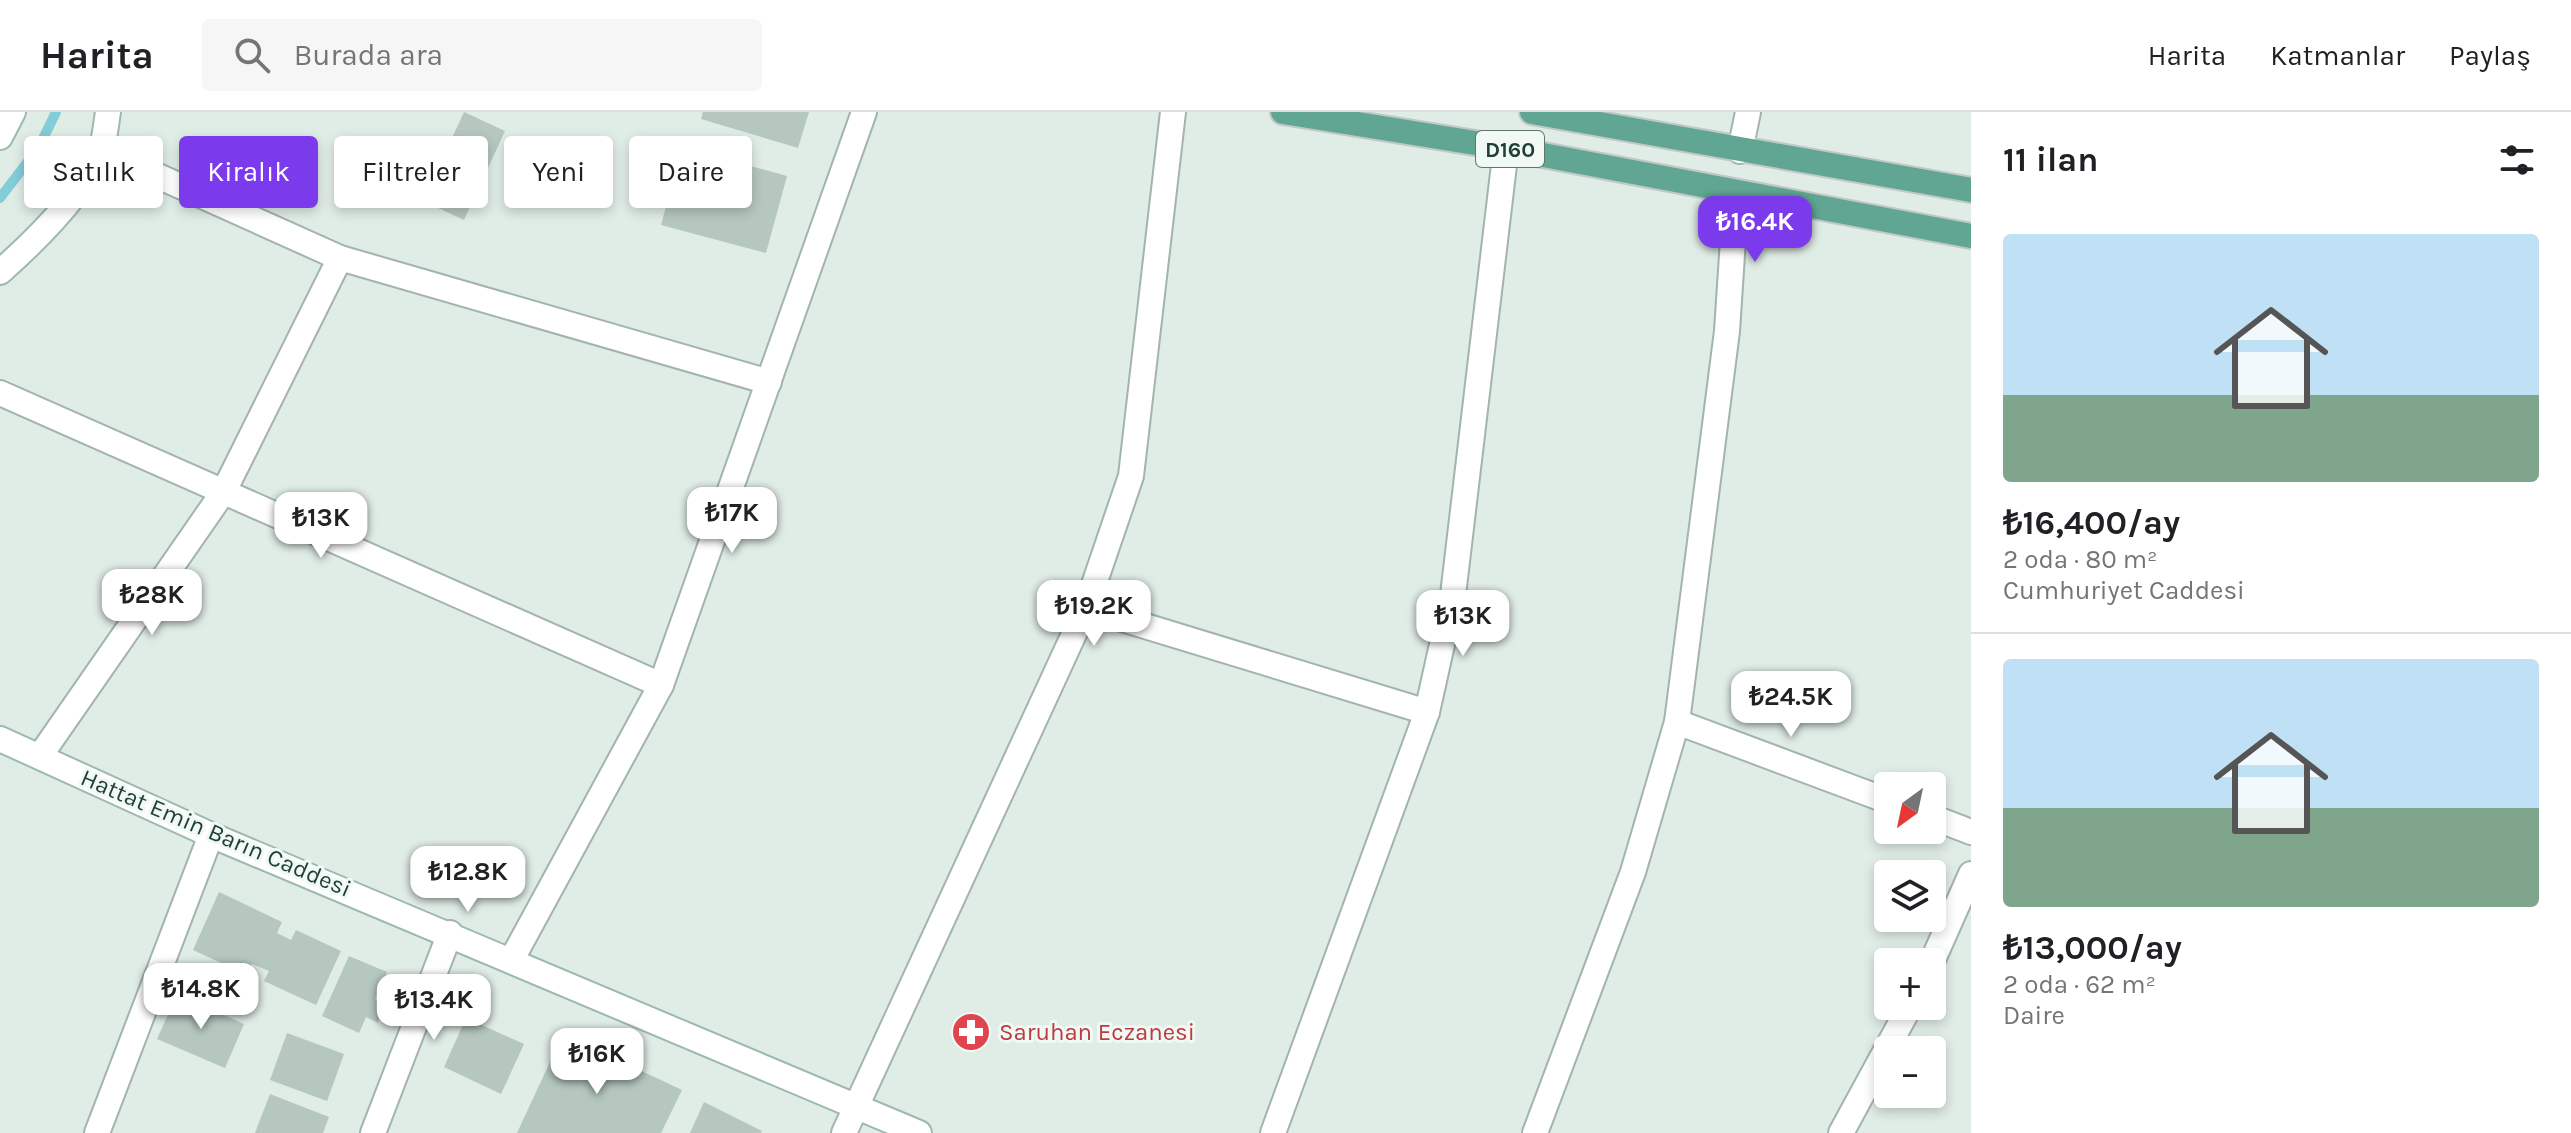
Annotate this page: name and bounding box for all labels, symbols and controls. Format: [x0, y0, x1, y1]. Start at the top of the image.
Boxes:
search box [202, 19, 762, 91]
text: Harita [40, 33, 154, 78]
icon: search [230, 33, 274, 77]
text: Burada ara [294, 37, 443, 73]
text: Harita [2148, 39, 2226, 72]
text: Katmanlar [2270, 39, 2405, 72]
text: Paylaş [2449, 39, 2531, 72]
road number: D160 [1476, 131, 1544, 167]
chip: Satılık [24, 136, 163, 208]
chip: Kiralık [179, 136, 318, 208]
chip: Filtreler [334, 136, 488, 208]
chip: Yeni [504, 136, 613, 208]
chip: Daire [629, 136, 752, 208]
icon: filters [2495, 138, 2539, 182]
text: 11 ilan [2003, 140, 2098, 180]
pin: ₺16.4K [1690, 196, 1820, 264]
text: ₺16.4K [1716, 206, 1794, 237]
icon: home [2199, 286, 2343, 430]
pin: ₺17K [685, 487, 779, 555]
pin: ₺13K [274, 492, 368, 560]
text: ₺17K [705, 497, 759, 528]
text: ₺13K [292, 502, 350, 533]
text: ₺16,400/ay [2003, 503, 2180, 543]
text: 2 oda · 80 m² [2003, 544, 2158, 575]
pin: ₺28K [105, 569, 199, 637]
text: Cumhuriyet Caddesi [2003, 575, 2245, 606]
text: ₺28K [120, 579, 184, 610]
pin: ₺19.2K [1029, 580, 1159, 648]
text: ₺19.2K [1055, 590, 1133, 621]
pin: ₺13K [1416, 590, 1510, 658]
text: ₺13K [1434, 600, 1492, 631]
pin: ₺24.5K [1726, 671, 1856, 739]
text: ₺24.5K [1749, 681, 1833, 712]
icon: home [2199, 711, 2343, 855]
street label: Hattat Emin Barın Caddesi [77, 763, 355, 903]
north arrow [1874, 772, 1946, 844]
map controls [1874, 772, 1946, 1108]
pin: ₺12.8K [403, 846, 533, 914]
text: ₺12.8K [428, 856, 508, 887]
button: layers [1874, 860, 1946, 932]
text: ₺13,000/ay [2003, 928, 2182, 968]
button: + [1874, 948, 1946, 1020]
pin: ₺14.8K [136, 963, 266, 1031]
text: 2 oda · 62 m² [2003, 969, 2156, 1000]
text: ₺14.8K [161, 973, 241, 1004]
pin: ₺13.4K [369, 974, 499, 1042]
text: ₺13.4K [395, 984, 473, 1015]
text: Daire [2003, 1000, 2065, 1031]
pharmacy icon: Saruhan Eczanesi [950, 1011, 992, 1053]
place label: Saruhan Eczanesi [999, 1018, 1195, 1046]
pin: ₺16K [550, 1028, 644, 1096]
button: − [1874, 1036, 1946, 1108]
text: ₺16K [569, 1038, 625, 1069]

